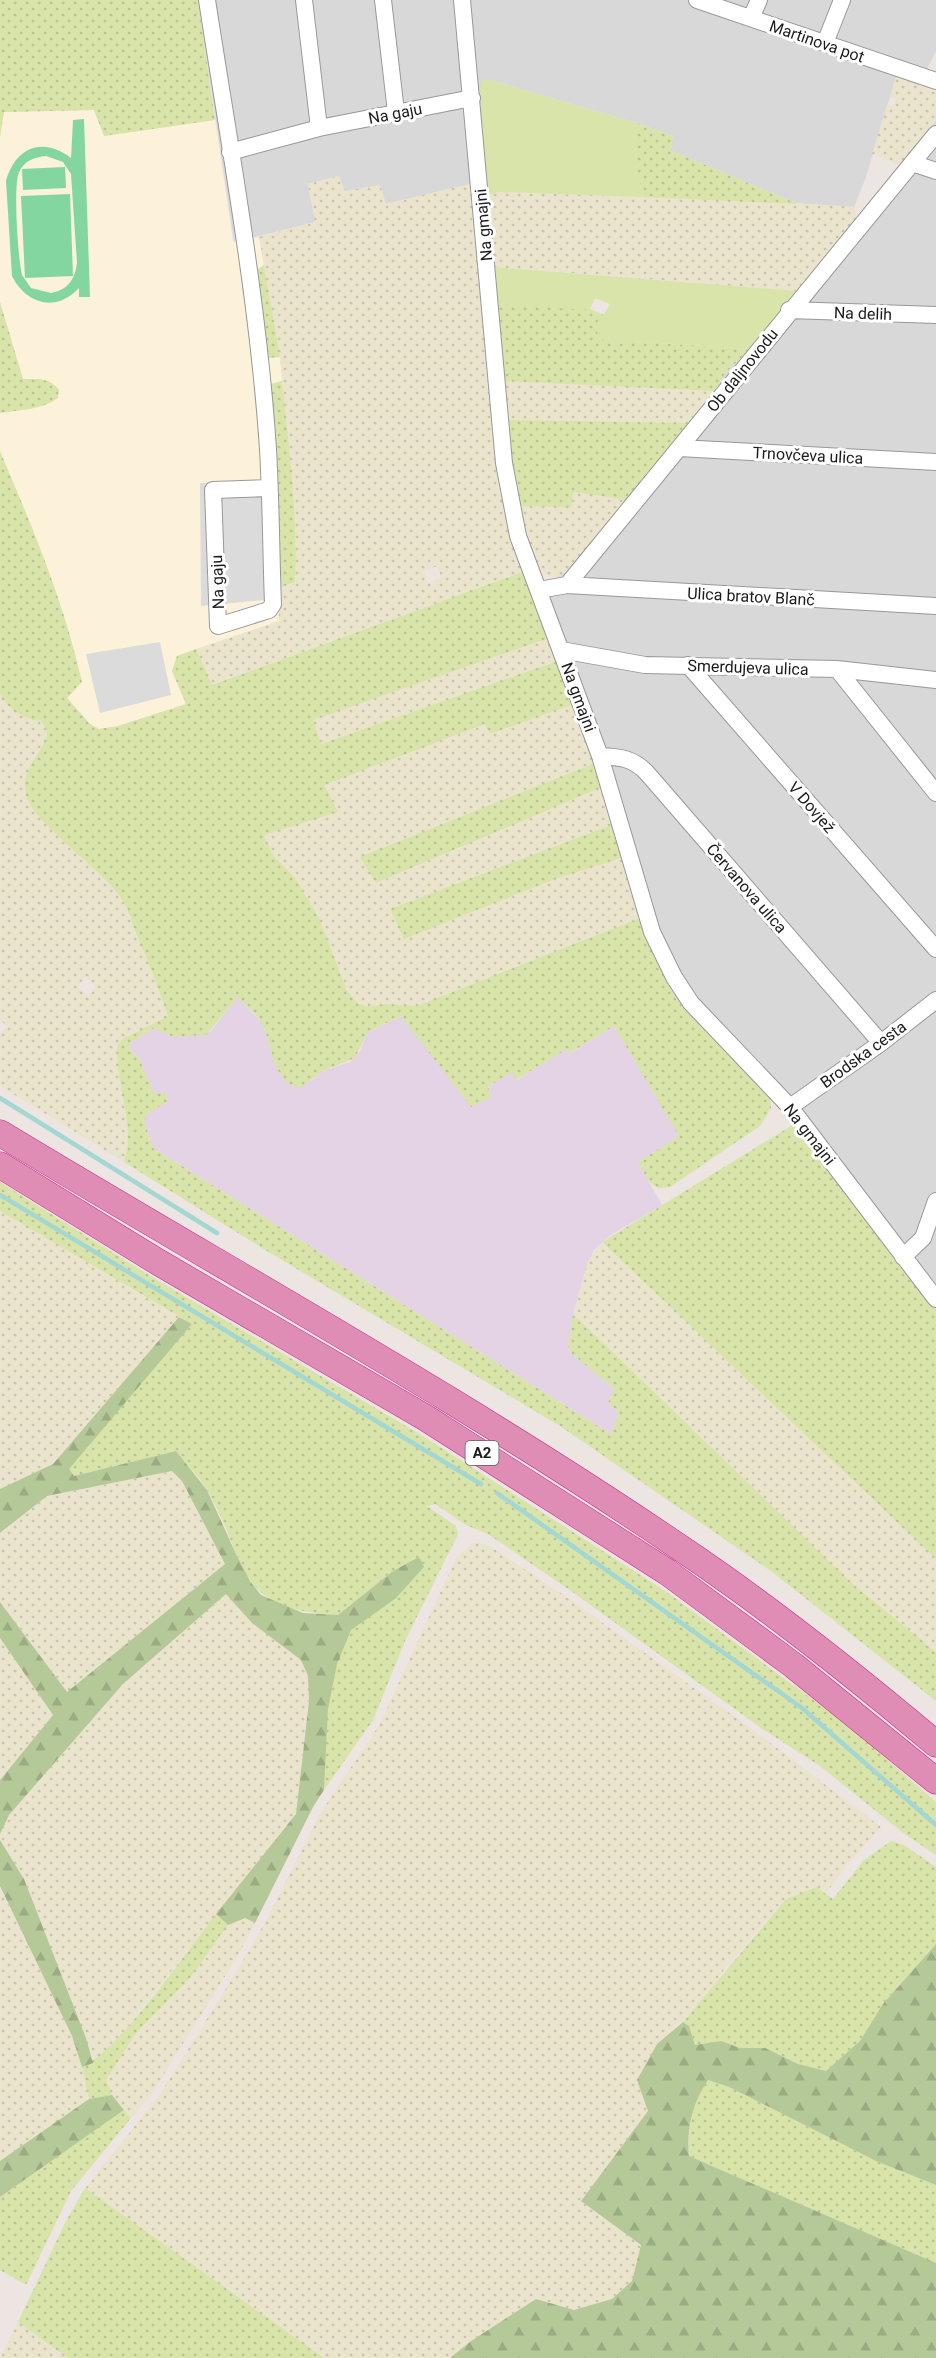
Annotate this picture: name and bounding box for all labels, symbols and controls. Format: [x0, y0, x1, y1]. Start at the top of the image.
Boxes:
street label: Martinova pot [767, 16, 867, 67]
street label: Na gaju [367, 99, 424, 128]
street label: Na gmajni [471, 188, 496, 262]
street label: Na delih [834, 303, 892, 324]
street label: Ob daljnovodu [703, 325, 782, 416]
street label: Trnovčeva ulica [752, 443, 864, 468]
street label: Na gaju [207, 554, 228, 610]
street label: Ulica bratov Blanč [687, 584, 815, 609]
street label: Smerdujeva ulica [687, 656, 809, 679]
street label: Na gmajni [557, 660, 600, 734]
street label: V Dovjež [784, 778, 839, 837]
street label: Červanova ulica [703, 839, 791, 937]
street label: Brodska cesta [817, 1017, 910, 1092]
street label: Na gmajni [780, 1100, 839, 1169]
road number: A2 [466, 1441, 498, 1465]

